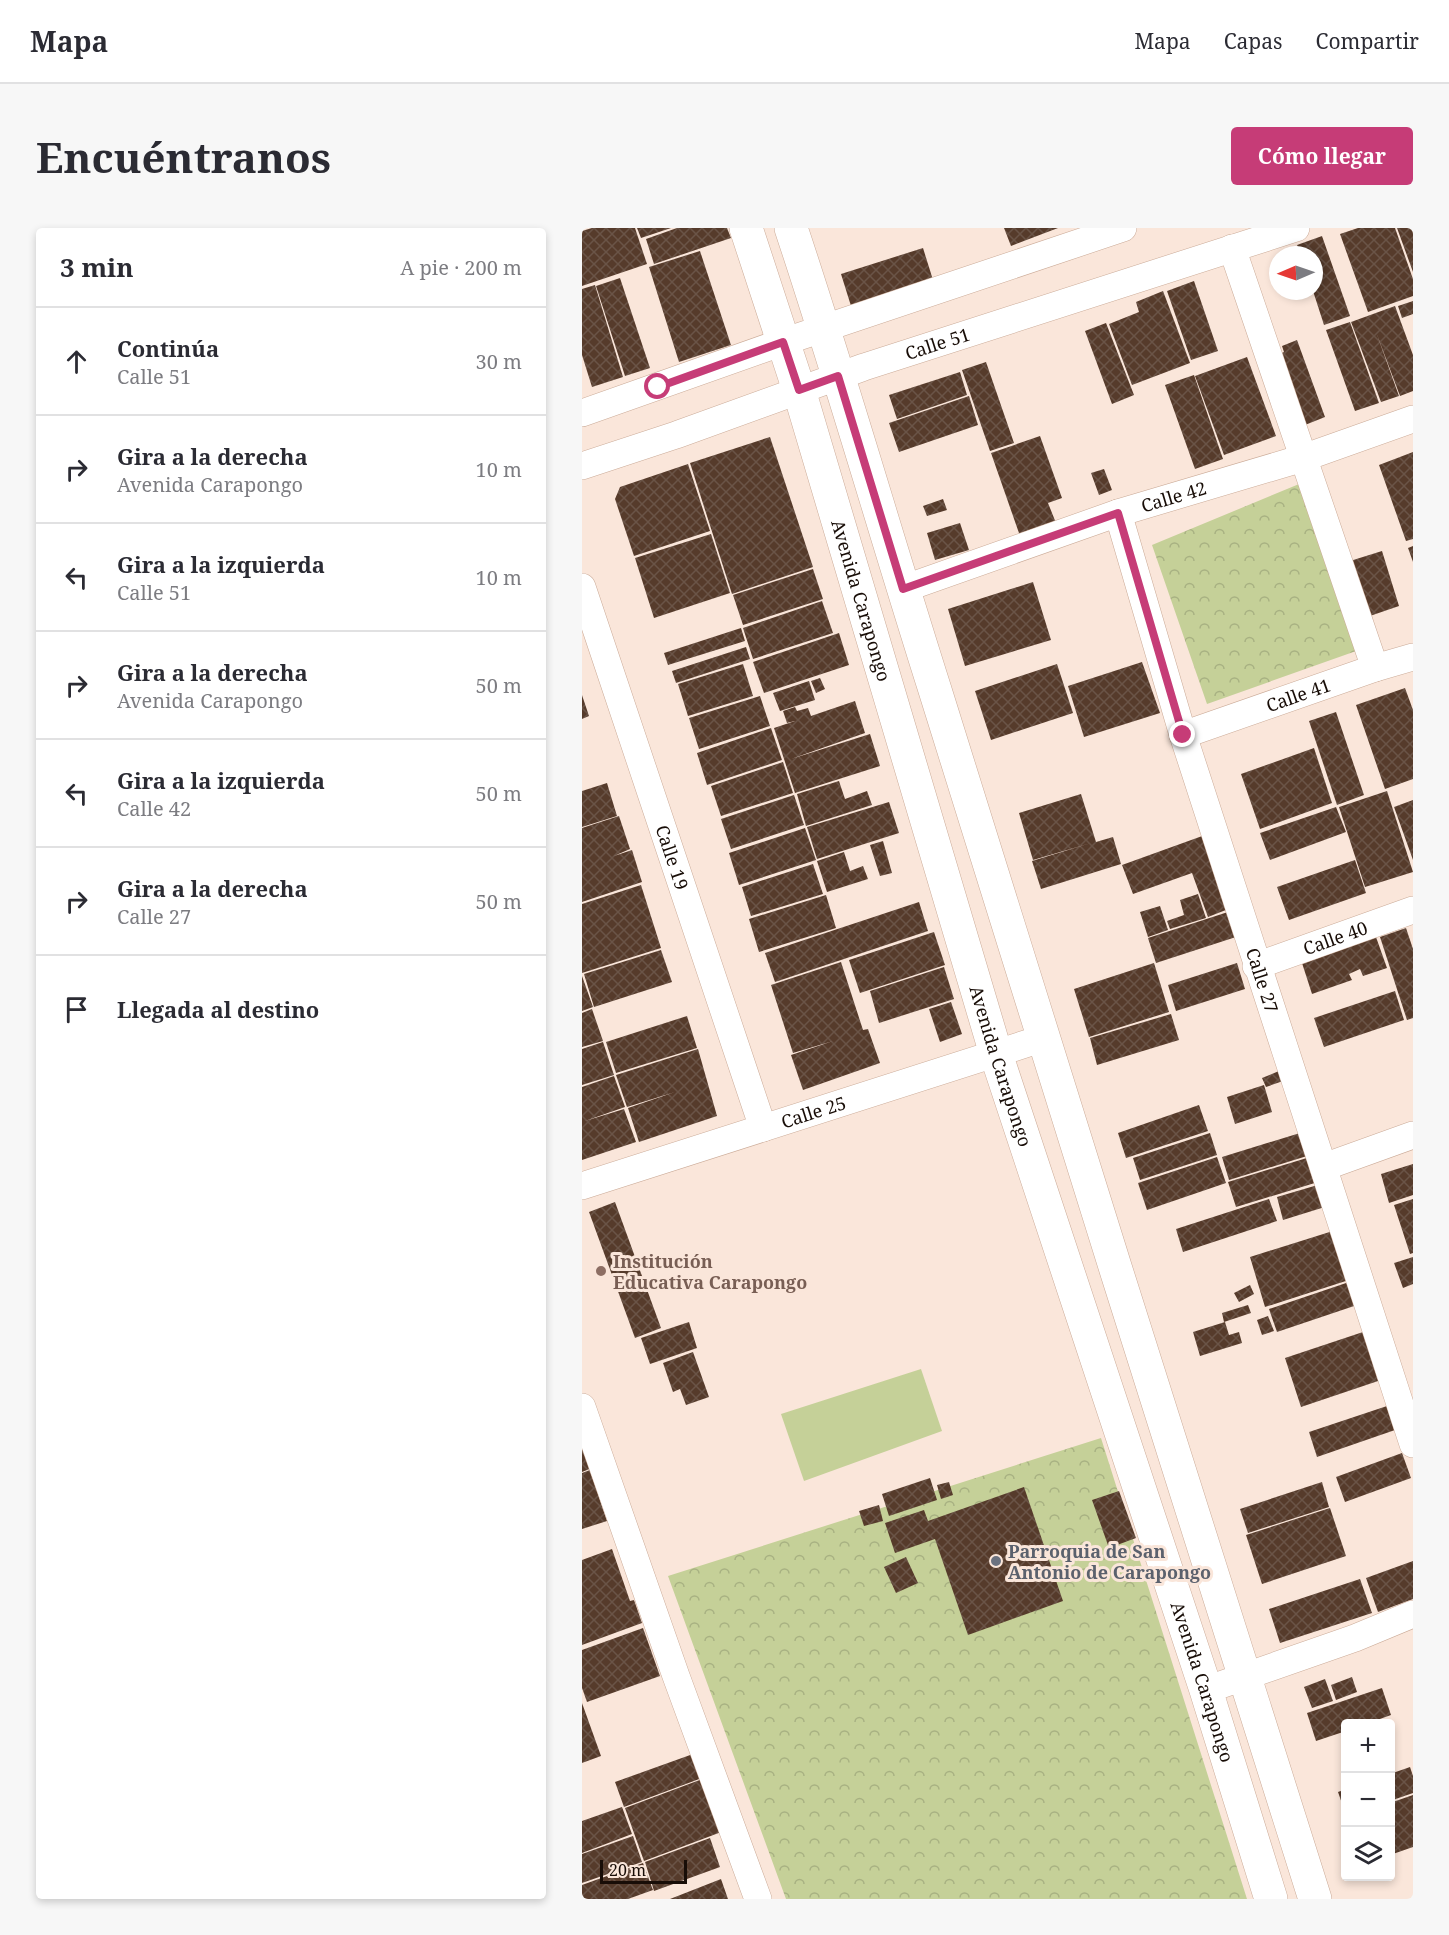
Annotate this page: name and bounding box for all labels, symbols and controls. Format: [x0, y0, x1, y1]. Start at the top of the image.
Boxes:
text: Mapa [30, 22, 108, 60]
text: Mapa [1134, 27, 1191, 55]
text: Capas [1224, 27, 1283, 55]
text: Compartir [1316, 27, 1419, 55]
button: Cómo llegar [1231, 127, 1413, 185]
text: Encuéntranos [36, 128, 331, 185]
north arrow [1269, 246, 1323, 300]
text: 3 min [60, 249, 134, 285]
text: A pie · 200 m [400, 254, 522, 281]
street label: Calle 51 [902, 322, 973, 365]
text: Continúa [117, 333, 219, 363]
icon: ahead [60, 345, 93, 378]
text: 30 m [476, 348, 522, 375]
text: Calle 51 [117, 363, 191, 390]
route start [644, 373, 670, 399]
text: Gira a la derecha [117, 441, 308, 471]
icon: right [60, 453, 93, 486]
text: 10 m [476, 456, 522, 483]
text: Avenida Carapongo [117, 471, 303, 498]
street label: Calle 42 [1138, 475, 1209, 518]
street label: Avenida Carapongo [826, 517, 897, 684]
text: Gira a la izquierda [117, 549, 325, 579]
icon: left [60, 561, 93, 594]
text: 10 m [476, 564, 522, 591]
text: Calle 51 [117, 579, 191, 606]
text: Gira a la derecha [117, 657, 308, 687]
icon: right [60, 669, 93, 702]
text: 50 m [476, 672, 522, 699]
street label: Calle 41 [1263, 672, 1334, 717]
text: Avenida Carapongo [117, 687, 303, 714]
route end [1169, 721, 1195, 747]
text: Gira a la izquierda [117, 765, 325, 795]
icon: left [60, 777, 93, 810]
text: 50 m [476, 780, 522, 807]
text: Calle 42 [117, 795, 191, 822]
street label: Calle 19 [650, 822, 694, 893]
text: Gira a la derecha [117, 873, 308, 903]
icon: right [60, 885, 93, 918]
text: 50 m [476, 888, 522, 915]
text: Calle 27 [117, 903, 191, 930]
street label: Calle 40 [1300, 915, 1371, 960]
street label: Calle 27 [1241, 945, 1284, 1016]
street label: Avenida Carapongo [964, 983, 1038, 1150]
icon: arrive [60, 993, 93, 1026]
text: Llegada al destino [117, 994, 319, 1024]
street label: Calle 25 [778, 1090, 849, 1133]
place label: Institución Educativa Carapongo [613, 1249, 807, 1294]
marker: Institución Educativa Carapongo [594, 1264, 608, 1278]
place label: Parroquia de San Antonio de Carapongo [1008, 1539, 1211, 1584]
marker: Parroquia de San Antonio de Carapongo [989, 1554, 1003, 1568]
street label: Avenida Carapongo [1166, 1598, 1240, 1765]
map controls [1341, 1719, 1395, 1881]
button: + [1341, 1719, 1395, 1773]
button: − [1341, 1773, 1395, 1827]
button: layers [1341, 1827, 1395, 1881]
scale bar [600, 1857, 687, 1884]
text: 20 m [609, 1859, 646, 1881]

